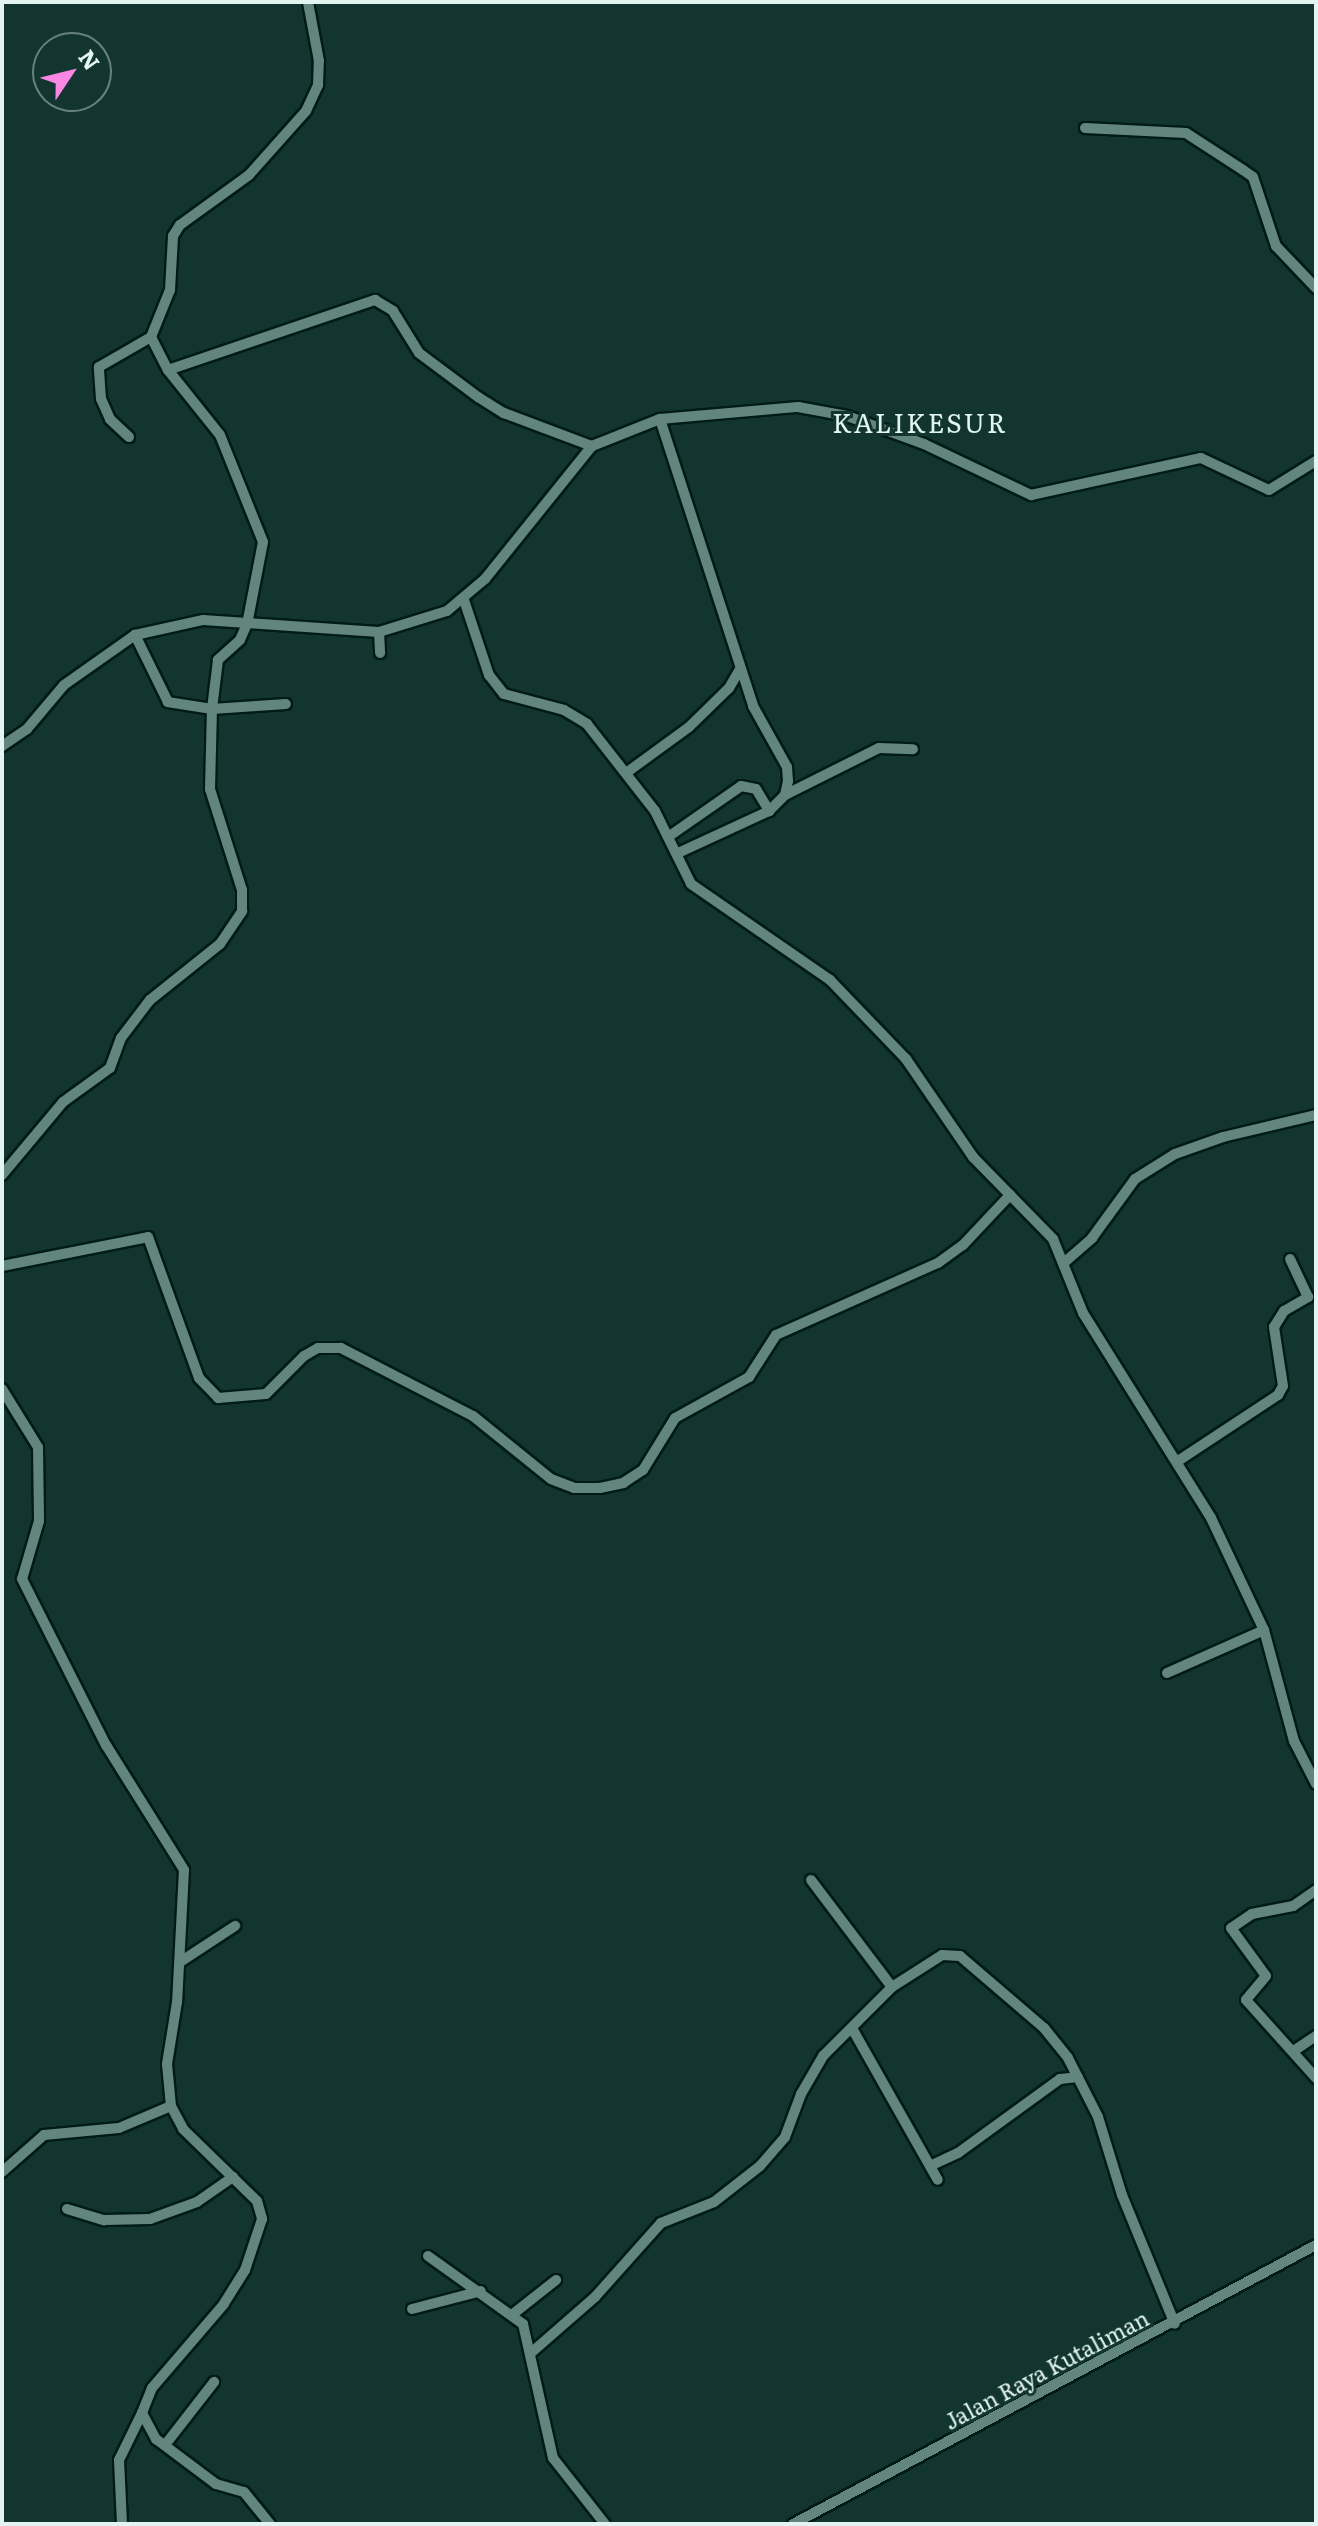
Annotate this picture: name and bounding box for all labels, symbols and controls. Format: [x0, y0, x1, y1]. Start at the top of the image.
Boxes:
north arrow [32, 32, 112, 112]
text: N [72, 42, 109, 76]
district label: KALIKESUR [832, 406, 1008, 438]
street label: Jalan Raya Kutaliman [939, 2304, 1153, 2434]

